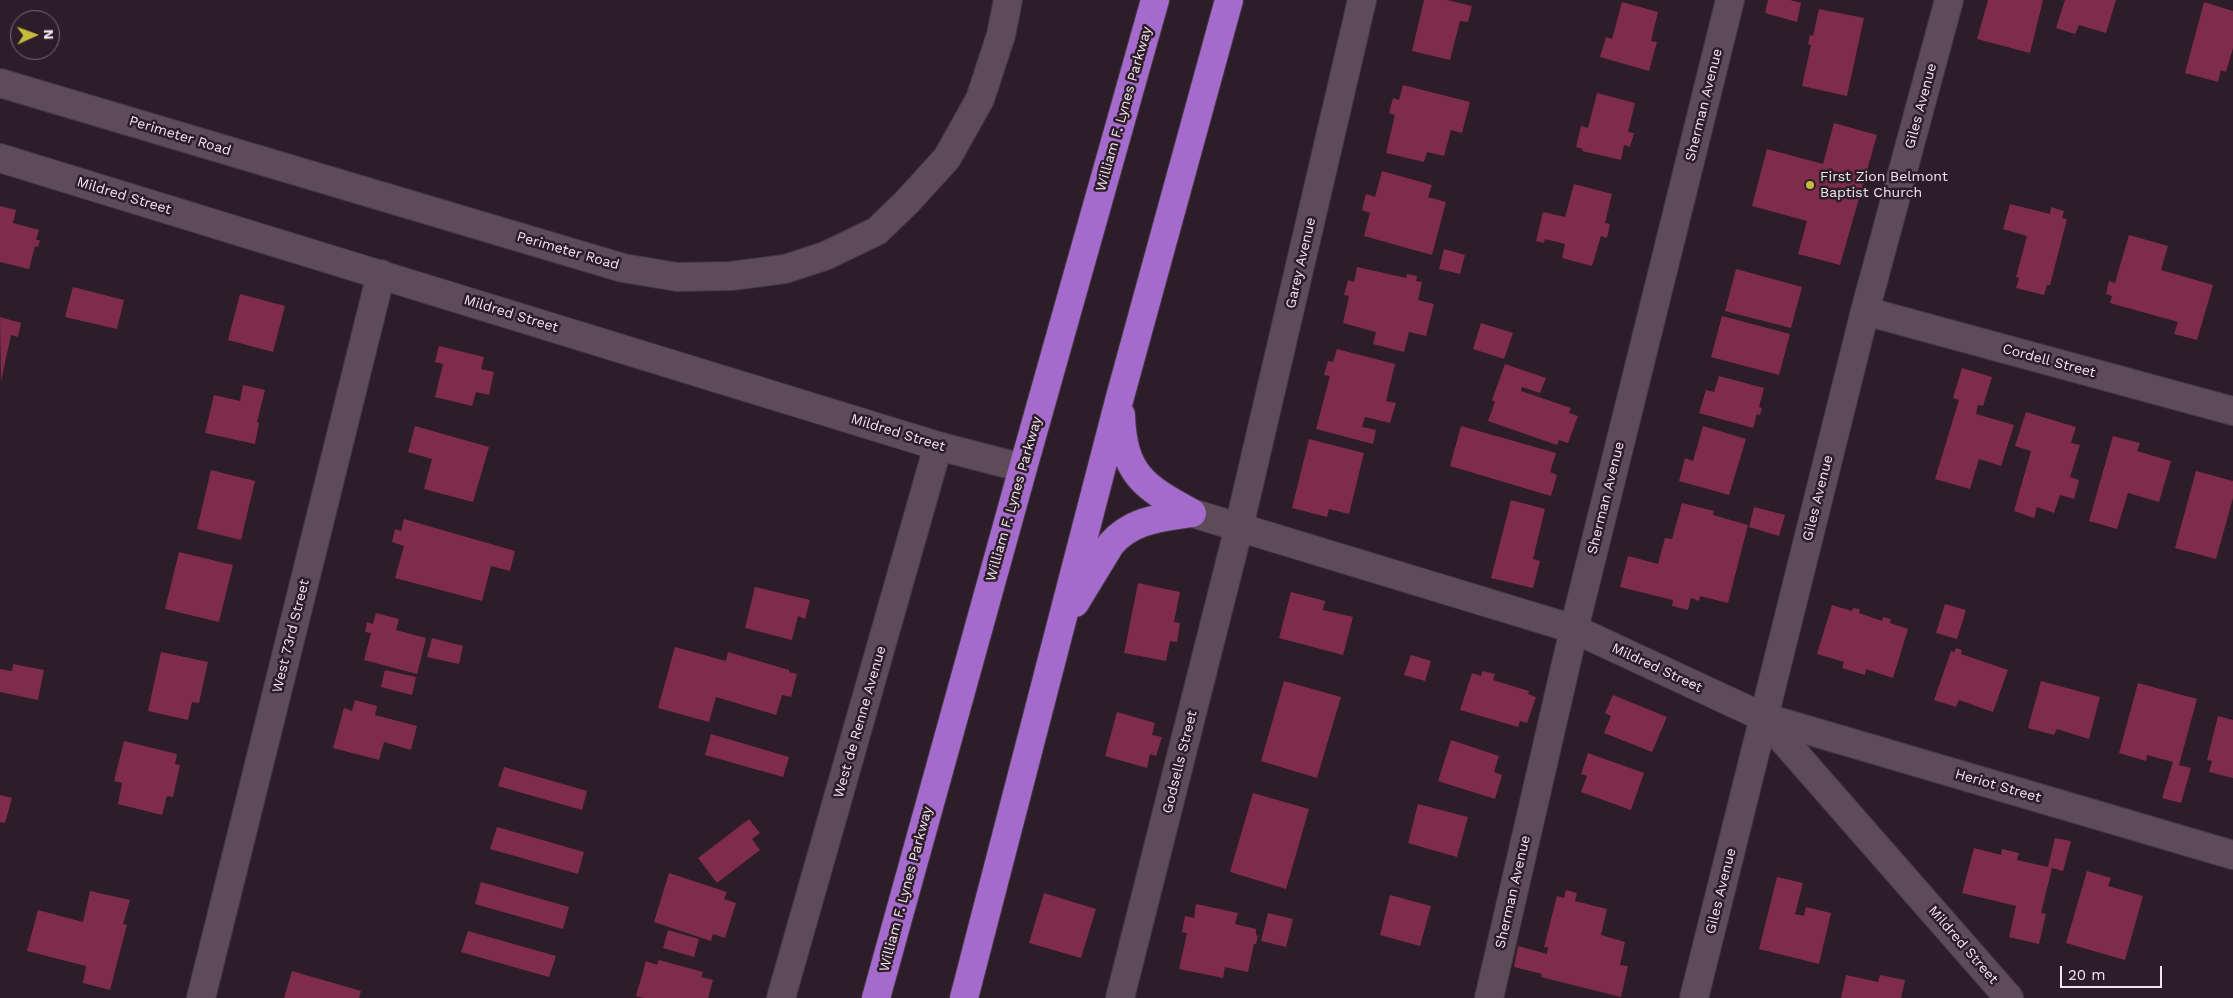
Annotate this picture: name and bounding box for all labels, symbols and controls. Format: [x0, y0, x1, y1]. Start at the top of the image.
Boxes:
north arrow [10, 10, 60, 60]
street label: William F. Lynes Parkway [1092, 25, 1156, 193]
text: N [41, 29, 57, 40]
street label: Sherman Avenue [1682, 47, 1726, 163]
street label: Giles Avenue [1902, 61, 1940, 151]
street label: Perimeter Road [127, 113, 233, 159]
place label: First Zion Belmont Baptist Church [1820, 169, 1948, 202]
street label: Mildred Street [75, 174, 173, 218]
marker: First Zion Belmont Baptist Church [1804, 179, 1816, 191]
street label: Garey Avenue [1282, 216, 1320, 310]
street label: Perimeter Road [515, 228, 621, 274]
street label: Mildred Street [462, 292, 560, 336]
street label: Cordell Street [2001, 340, 2097, 382]
street label: Mildred Street [849, 411, 947, 455]
street label: William F. Lynes Parkway [982, 415, 1046, 583]
street label: Sherman Avenue [1584, 440, 1628, 556]
street label: Giles Avenue [1799, 453, 1837, 543]
street label: West 73rd Street [269, 578, 313, 694]
street label: Mildred Street [1609, 640, 1705, 696]
street label: West de Renne Avenue [830, 644, 890, 800]
street label: Godsells Street [1159, 709, 1201, 815]
street label: Heriot Street [1953, 766, 2043, 806]
street label: William F. Lynes Parkway [876, 804, 936, 974]
street label: Sherman Avenue [1492, 834, 1534, 950]
street label: Giles Avenue [1702, 846, 1740, 936]
street label: Mildred Street [1925, 903, 2001, 987]
scale bar [2063, 956, 2166, 988]
text: 20 m [2068, 966, 2106, 984]

